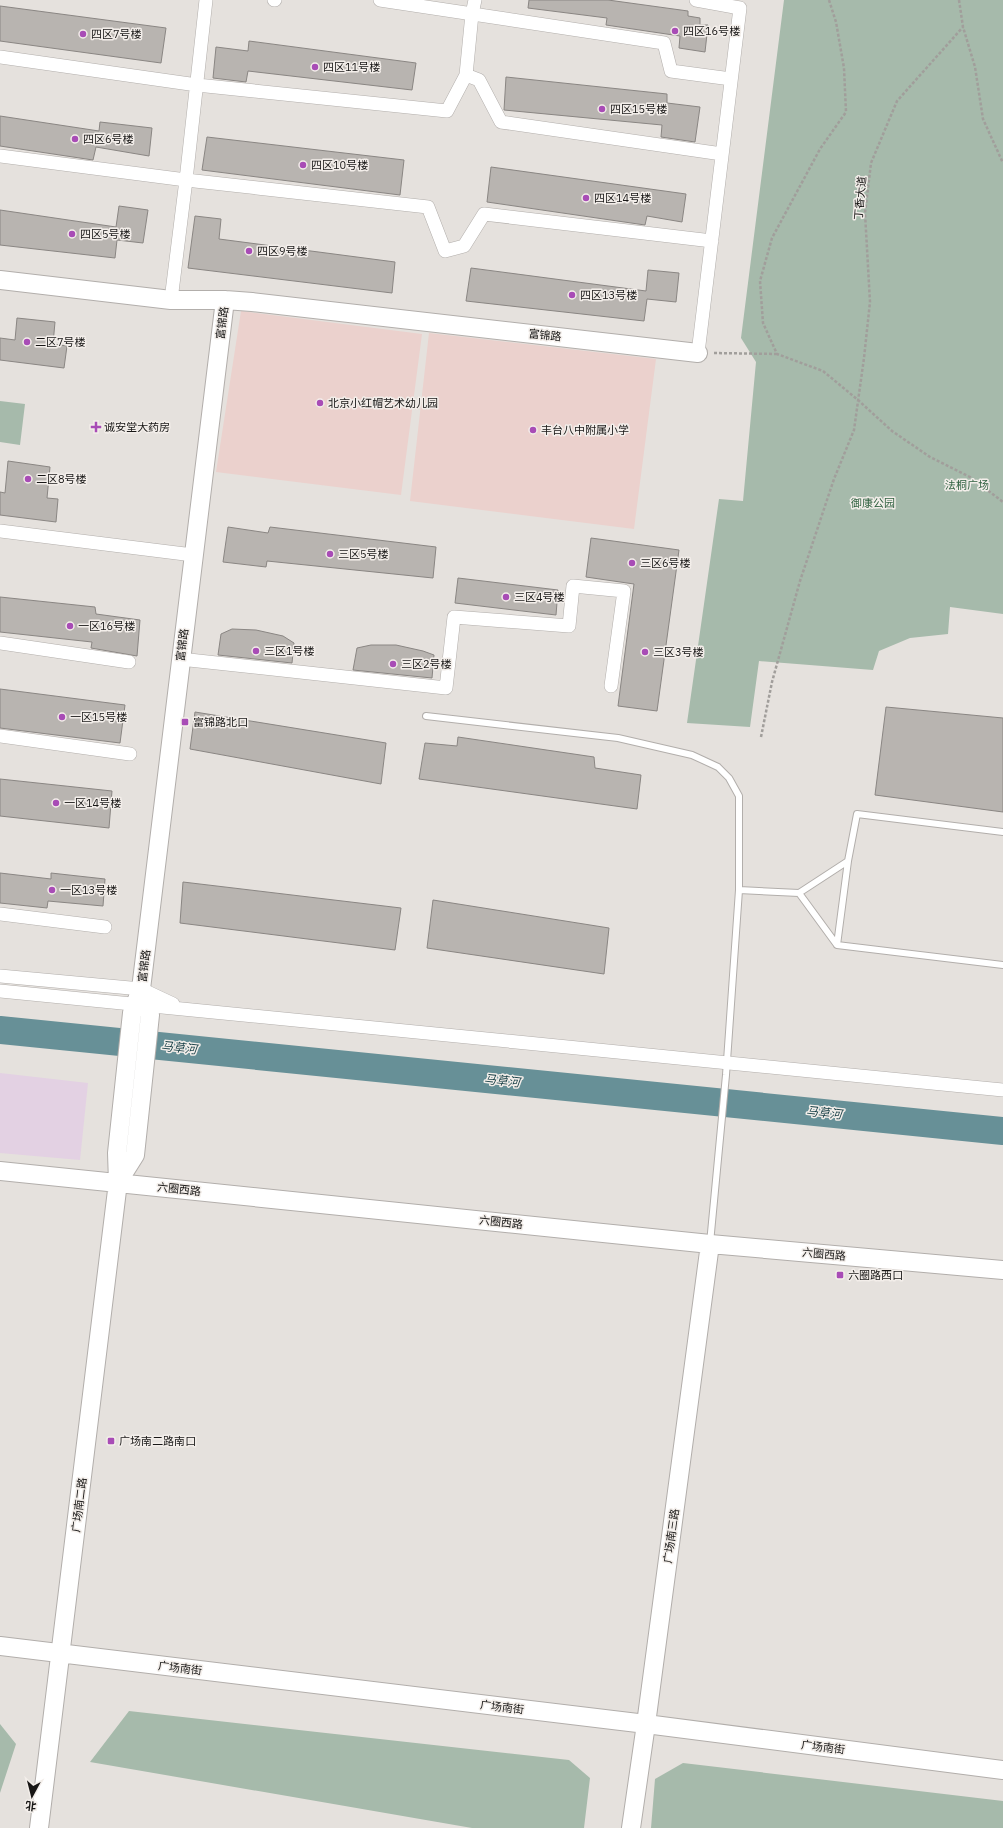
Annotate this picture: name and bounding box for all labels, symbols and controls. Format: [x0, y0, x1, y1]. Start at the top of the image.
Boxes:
place label: 四区16号楼 [683, 24, 740, 38]
marker: 四区16号楼 [670, 26, 680, 36]
place label: 四区7号楼 [91, 27, 142, 41]
marker: 四区7号楼 [78, 29, 88, 39]
place label: 四区11号楼 [323, 60, 380, 74]
marker: 四区11号楼 [310, 62, 320, 72]
place label: 四区15号楼 [610, 102, 667, 116]
marker: 四区15号楼 [597, 104, 607, 114]
place label: 四区6号楼 [83, 132, 134, 146]
marker: 四区6号楼 [70, 134, 80, 144]
place label: 四区10号楼 [311, 158, 368, 172]
marker: 四区10号楼 [298, 160, 308, 170]
street label: 丁香大道 [851, 175, 869, 221]
place label: 四区14号楼 [594, 191, 651, 205]
marker: 四区14号楼 [581, 193, 591, 203]
place label: 四区5号楼 [80, 227, 131, 241]
marker: 四区5号楼 [67, 229, 77, 239]
place label: 四区9号楼 [257, 244, 308, 258]
marker: 四区9号楼 [244, 246, 254, 256]
place label: 四区13号楼 [580, 288, 637, 302]
marker: 四区13号楼 [567, 290, 577, 300]
street label: 富锦路 [213, 306, 231, 340]
street label: 富锦路 [528, 326, 562, 344]
place label: 二区7号楼 [35, 335, 86, 349]
marker: 二区7号楼 [22, 337, 32, 347]
place label: 北京小红帽艺术幼儿园 [328, 396, 438, 410]
marker: 北京小红帽艺术幼儿园 [315, 398, 325, 408]
place label: 诚安堂大药房 [104, 420, 170, 434]
marker: 诚安堂大药房 [91, 422, 101, 432]
place label: 丰台八中附属小学 [541, 423, 629, 437]
marker: 丰台八中附属小学 [528, 425, 538, 435]
place label: 二区8号楼 [36, 472, 87, 486]
marker: 二区8号楼 [23, 474, 33, 484]
park label: 法桐广场 [945, 478, 989, 492]
park label: 御康公园 [850, 496, 895, 510]
place label: 三区5号楼 [338, 547, 389, 561]
marker: 三区5号楼 [325, 549, 335, 559]
place label: 三区6号楼 [640, 556, 691, 570]
marker: 三区6号楼 [627, 558, 637, 568]
place label: 三区4号楼 [514, 590, 565, 604]
marker: 三区4号楼 [501, 592, 511, 602]
place label: 一区16号楼 [78, 619, 135, 633]
marker: 一区16号楼 [65, 621, 75, 631]
street label: 富锦路 [173, 628, 191, 662]
place label: 三区1号楼 [264, 644, 315, 658]
place label: 三区3号楼 [653, 645, 704, 659]
marker: 三区1号楼 [251, 646, 261, 656]
marker: 三区3号楼 [640, 647, 650, 657]
place label: 三区2号楼 [401, 657, 452, 671]
marker: 三区2号楼 [388, 659, 398, 669]
place label: 一区15号楼 [70, 710, 127, 724]
marker: 一区15号楼 [57, 712, 67, 722]
place label: 富锦路北口 [193, 715, 248, 729]
marker: 富锦路北口 [180, 717, 190, 727]
place label: 一区14号楼 [64, 796, 121, 810]
marker: 一区14号楼 [51, 798, 61, 808]
place label: 一区13号楼 [60, 883, 117, 897]
marker: 一区13号楼 [47, 885, 57, 895]
street label: 富锦路 [135, 949, 153, 983]
water label: 马草河 [160, 1038, 200, 1057]
water label: 马草河 [483, 1071, 523, 1090]
water label: 马草河 [805, 1103, 845, 1122]
street label: 六圈西路 [156, 1180, 202, 1198]
street label: 六圈西路 [478, 1213, 524, 1231]
street label: 六圈西路 [801, 1245, 847, 1263]
place label: 六圈路西口 [848, 1268, 903, 1282]
marker: 六圈路西口 [835, 1270, 845, 1280]
place label: 广场南二路南口 [119, 1434, 196, 1448]
marker: 广场南二路南口 [106, 1436, 116, 1446]
street label: 广场南二路 [69, 1477, 89, 1533]
street label: 广场南三路 [660, 1508, 682, 1564]
street label: 广场南街 [157, 1658, 203, 1678]
street label: 广场南街 [479, 1697, 525, 1717]
street label: 广场南街 [800, 1737, 846, 1757]
north arrow [12, 1776, 52, 1816]
text: 北 [24, 1798, 37, 1814]

